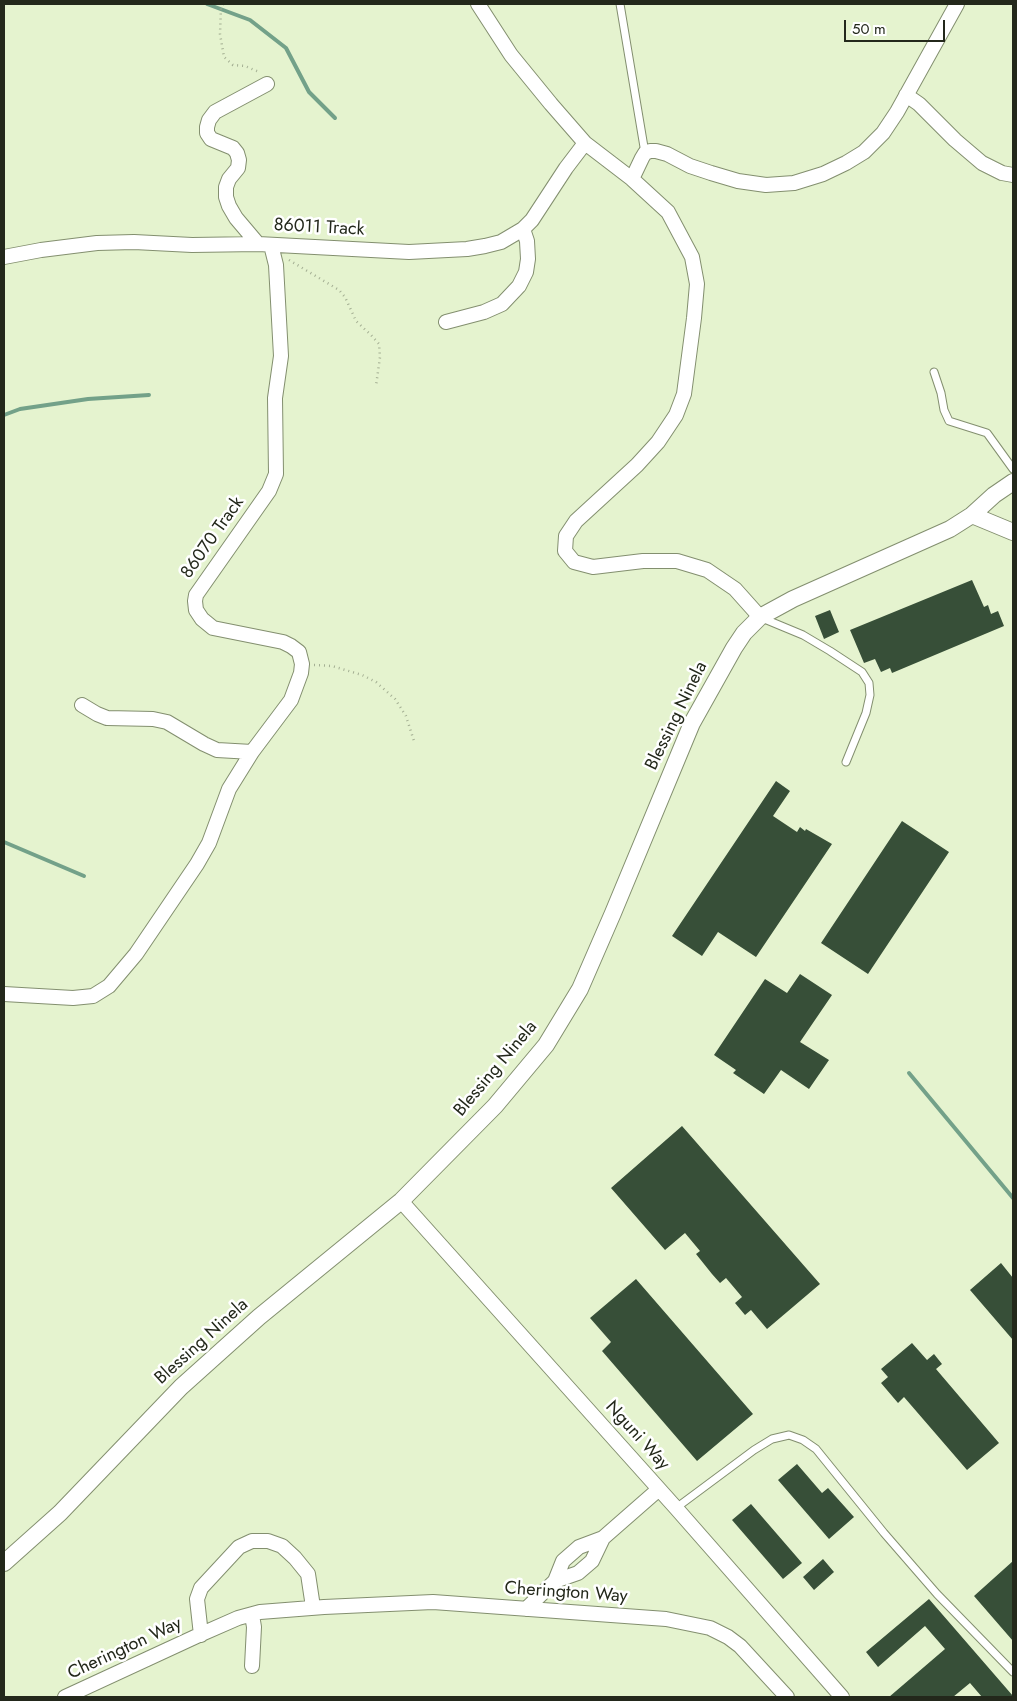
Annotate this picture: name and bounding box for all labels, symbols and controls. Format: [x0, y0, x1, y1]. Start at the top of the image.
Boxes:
scale bar [847, 10, 948, 42]
text: 50 m [852, 18, 886, 40]
street label: 86011 Track [273, 215, 365, 241]
street label: 86070 Track [177, 493, 249, 583]
street label: Blessing Ninela [641, 658, 713, 774]
street label: Blessing Ninela [450, 1017, 542, 1121]
street label: Blessing Ninela [151, 1295, 253, 1389]
street label: Nguni Way [600, 1397, 674, 1475]
street label: Cherington Way [504, 1578, 628, 1608]
street label: Cherington Way [65, 1613, 185, 1685]

